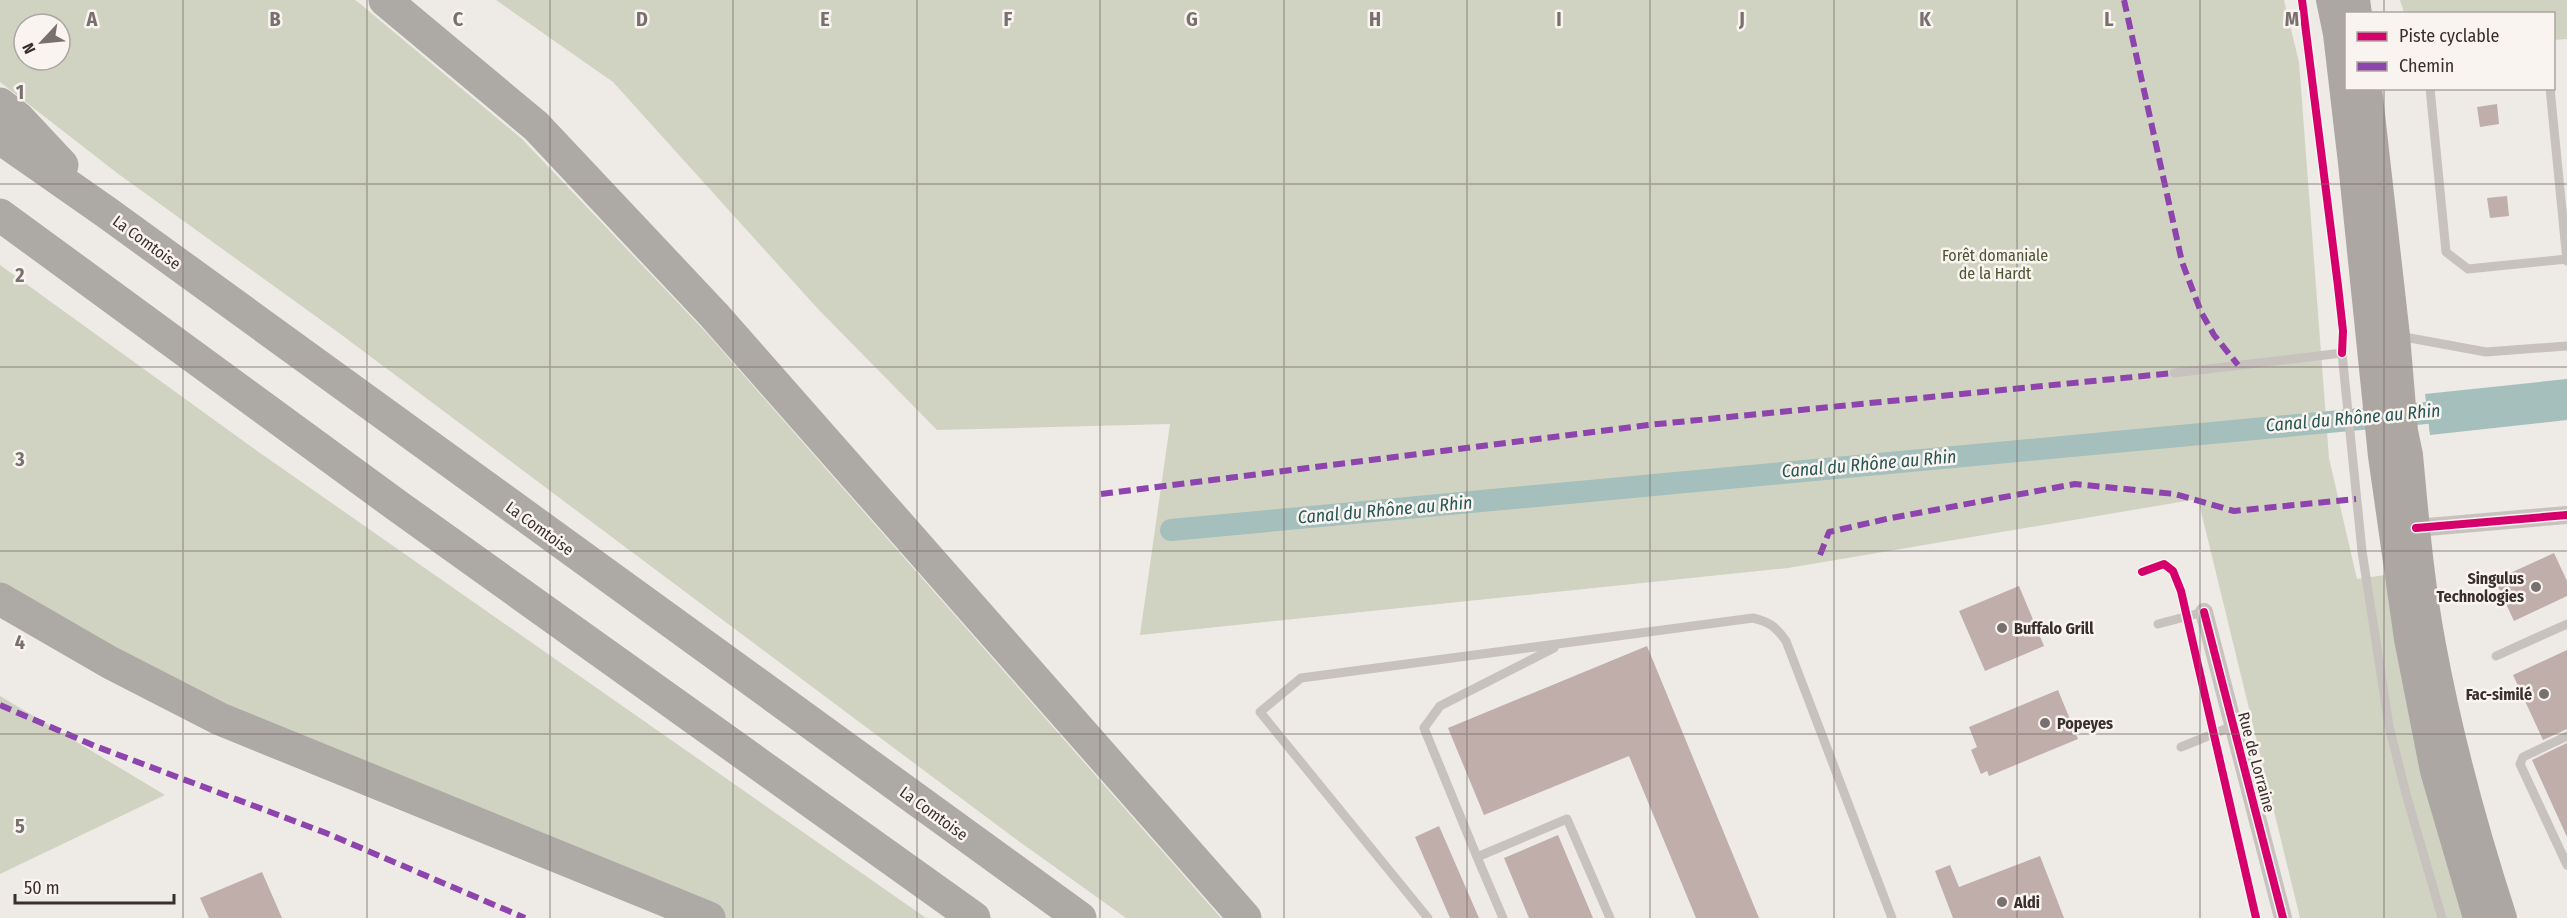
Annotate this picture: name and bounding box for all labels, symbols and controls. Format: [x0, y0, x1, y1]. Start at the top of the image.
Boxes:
text: A [86, 7, 99, 31]
text: B [269, 7, 281, 31]
text: C [453, 7, 464, 31]
text: D [636, 7, 648, 31]
text: E [820, 7, 830, 31]
text: F [1004, 7, 1013, 31]
text: G [1186, 7, 1198, 31]
text: H [1369, 7, 1381, 31]
text: I [1556, 7, 1562, 31]
text: J [1738, 7, 1745, 31]
text: K [1919, 7, 1931, 31]
text: L [2104, 7, 2114, 31]
text: M [2285, 7, 2299, 31]
north arrow [12, 12, 72, 72]
legend [2345, 12, 2555, 90]
text: Piste cyclable [2399, 25, 2499, 47]
text: N [18, 40, 40, 57]
text: Chemin [2399, 55, 2454, 77]
text: 1 [16, 80, 24, 104]
street label: La Comtoise [109, 211, 184, 273]
park label: Forêt domaniale de la Hardt [1942, 246, 2048, 283]
text: 2 [14, 263, 25, 287]
water label: Canal du Rhône au Rhin [2265, 399, 2441, 437]
water label: Canal du Rhône au Rhin [1781, 445, 1957, 483]
text: 3 [14, 447, 25, 471]
water label: Canal du Rhône au Rhin [1297, 491, 1473, 529]
street label: La Comtoise [502, 497, 577, 559]
place label: Singulus Technologies [2437, 569, 2524, 606]
marker: Singulus Technologies [2529, 580, 2543, 594]
place label: Buffalo Grill [2014, 619, 2094, 638]
marker: Buffalo Grill [1995, 621, 2009, 635]
text: 4 [15, 630, 25, 654]
place label: Fac-similé [2466, 685, 2532, 704]
marker: Fac-similé [2537, 687, 2551, 701]
street label: Rue de Lorraine [2234, 710, 2279, 814]
place label: Popeyes [2057, 714, 2113, 733]
marker: Popeyes [2038, 716, 2052, 730]
street label: La Comtoise [896, 782, 971, 844]
text: 5 [15, 814, 25, 838]
scale bar [15, 867, 174, 905]
text: 50 m [24, 877, 60, 899]
place label: Aldi [2013, 893, 2040, 912]
marker: Aldi [1995, 895, 2009, 909]

